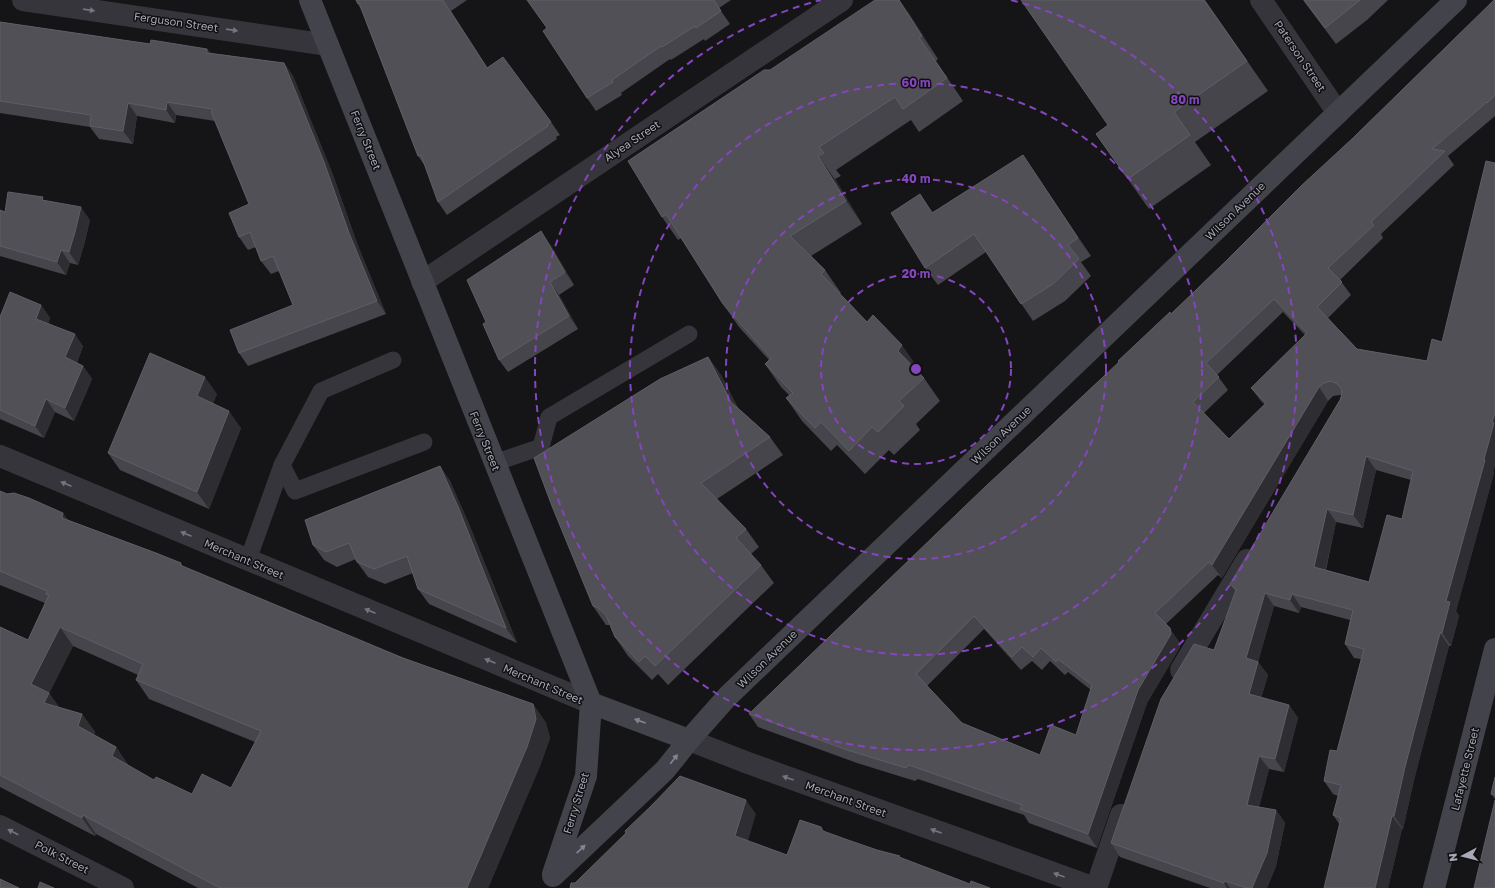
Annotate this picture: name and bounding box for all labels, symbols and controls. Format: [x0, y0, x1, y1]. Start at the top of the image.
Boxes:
one-way arrow [83, 7, 95, 13]
street label: Ferguson Street [133, 9, 219, 34]
street label: Paterson Street [1272, 18, 1329, 94]
one-way arrow [226, 27, 238, 33]
text: 60 m [902, 75, 930, 90]
text: 80 m [1171, 92, 1199, 107]
street label: Ferry Street [349, 108, 384, 172]
street label: Alyea Street [601, 117, 662, 164]
text: 40 m [902, 171, 930, 186]
street label: Wilson Avenue [1202, 179, 1267, 242]
text: 20 m [902, 266, 930, 281]
centre of rings [909, 362, 923, 376]
street label: Wilson Avenue [968, 403, 1033, 466]
street label: Ferry Street [468, 409, 503, 473]
one-way arrow [60, 481, 71, 487]
one-way arrow [180, 531, 191, 537]
street label: Merchant Street [202, 536, 286, 581]
one-way arrow [364, 608, 376, 614]
street label: Wilson Avenue [734, 627, 799, 690]
one-way arrow [484, 658, 496, 665]
street label: Merchant Street [501, 661, 585, 706]
one-way arrow [633, 718, 645, 724]
street label: Lafayette Street [1448, 726, 1481, 812]
one-way arrow [670, 753, 679, 764]
street label: Ferry Street [560, 771, 591, 835]
one-way arrow [781, 774, 793, 780]
street label: Merchant Street [804, 778, 888, 819]
one-way arrow [930, 828, 942, 834]
one-way arrow [8, 829, 19, 836]
north arrow [1443, 836, 1483, 876]
street label: Polk Street [33, 837, 91, 876]
one-way arrow [576, 844, 586, 854]
text: N [1446, 852, 1460, 862]
one-way arrow [1052, 871, 1064, 877]

